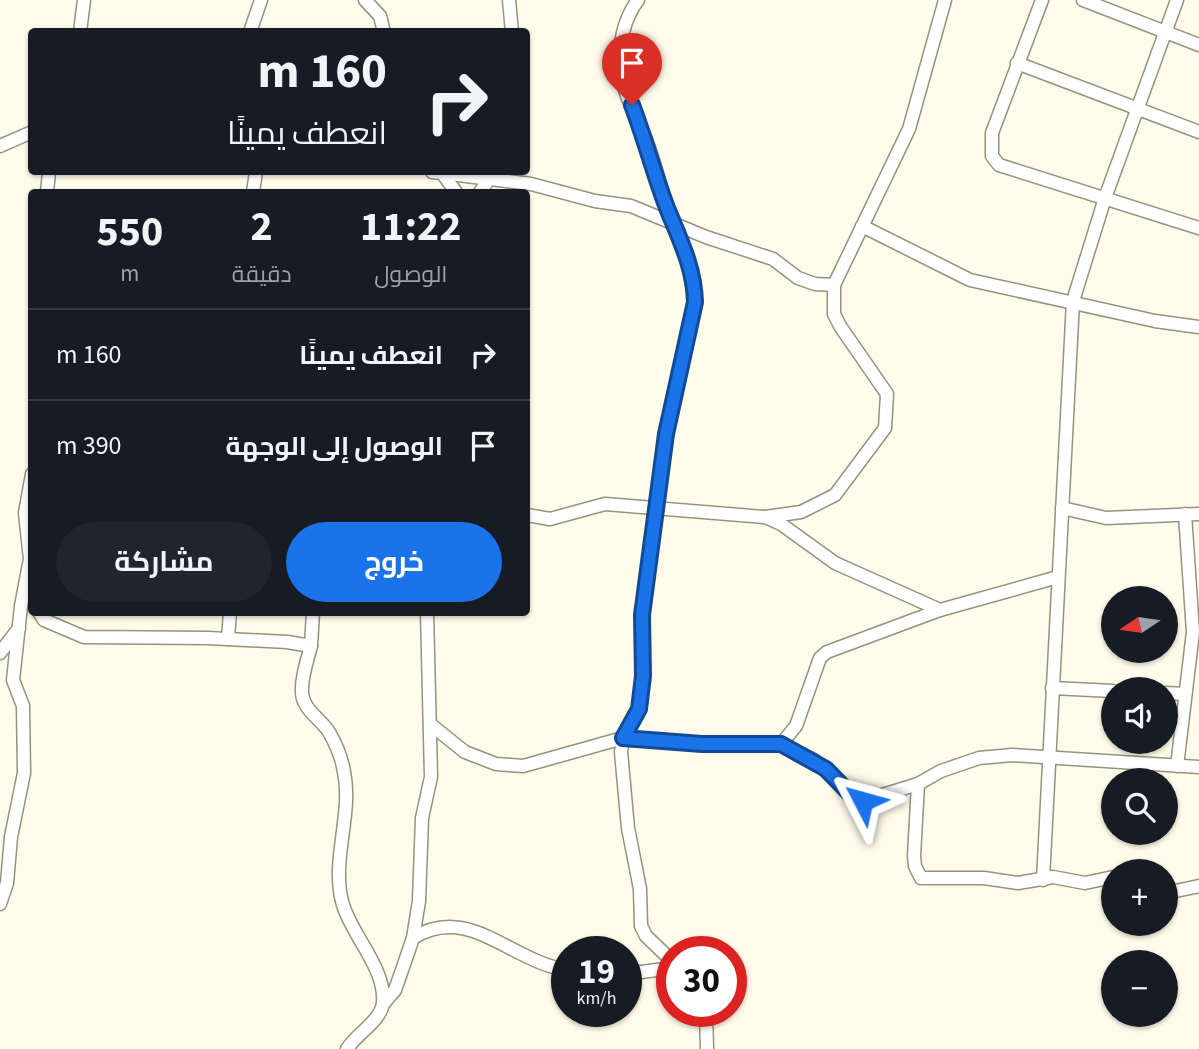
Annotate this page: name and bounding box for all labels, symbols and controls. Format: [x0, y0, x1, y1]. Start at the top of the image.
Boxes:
pin [602, 33, 662, 105]
text: 160 m [258, 37, 387, 107]
icon: arrive [613, 44, 651, 82]
icon: right [411, 56, 502, 147]
text: انعطف يمينًا [227, 111, 387, 157]
text: 2 [251, 197, 273, 257]
text: 11:22 [360, 197, 461, 257]
text: 550 [97, 202, 163, 262]
text: m [120, 257, 139, 290]
text: دقيقة [232, 258, 292, 291]
text: الوصول [374, 258, 447, 291]
text: 160 m [56, 336, 122, 373]
icon: right [464, 336, 502, 374]
text: انعطف يمينًا [299, 337, 443, 374]
text: 390 m [56, 427, 122, 464]
icon: arrive [464, 427, 502, 465]
text: الوصول إلى الوجهة [225, 428, 443, 465]
button: مشاركة [56, 522, 272, 602]
button: خروج [286, 522, 502, 602]
north arrow [1101, 586, 1178, 663]
map controls [1101, 586, 1178, 1027]
button: sound [1101, 677, 1178, 754]
position arrow [826, 764, 900, 838]
button: search [1101, 768, 1178, 845]
button: + [1101, 859, 1178, 936]
speed limit sign: 30 [656, 936, 747, 1027]
text: 19 [578, 947, 615, 997]
button: − [1101, 950, 1178, 1027]
text: km/h [577, 986, 616, 1011]

